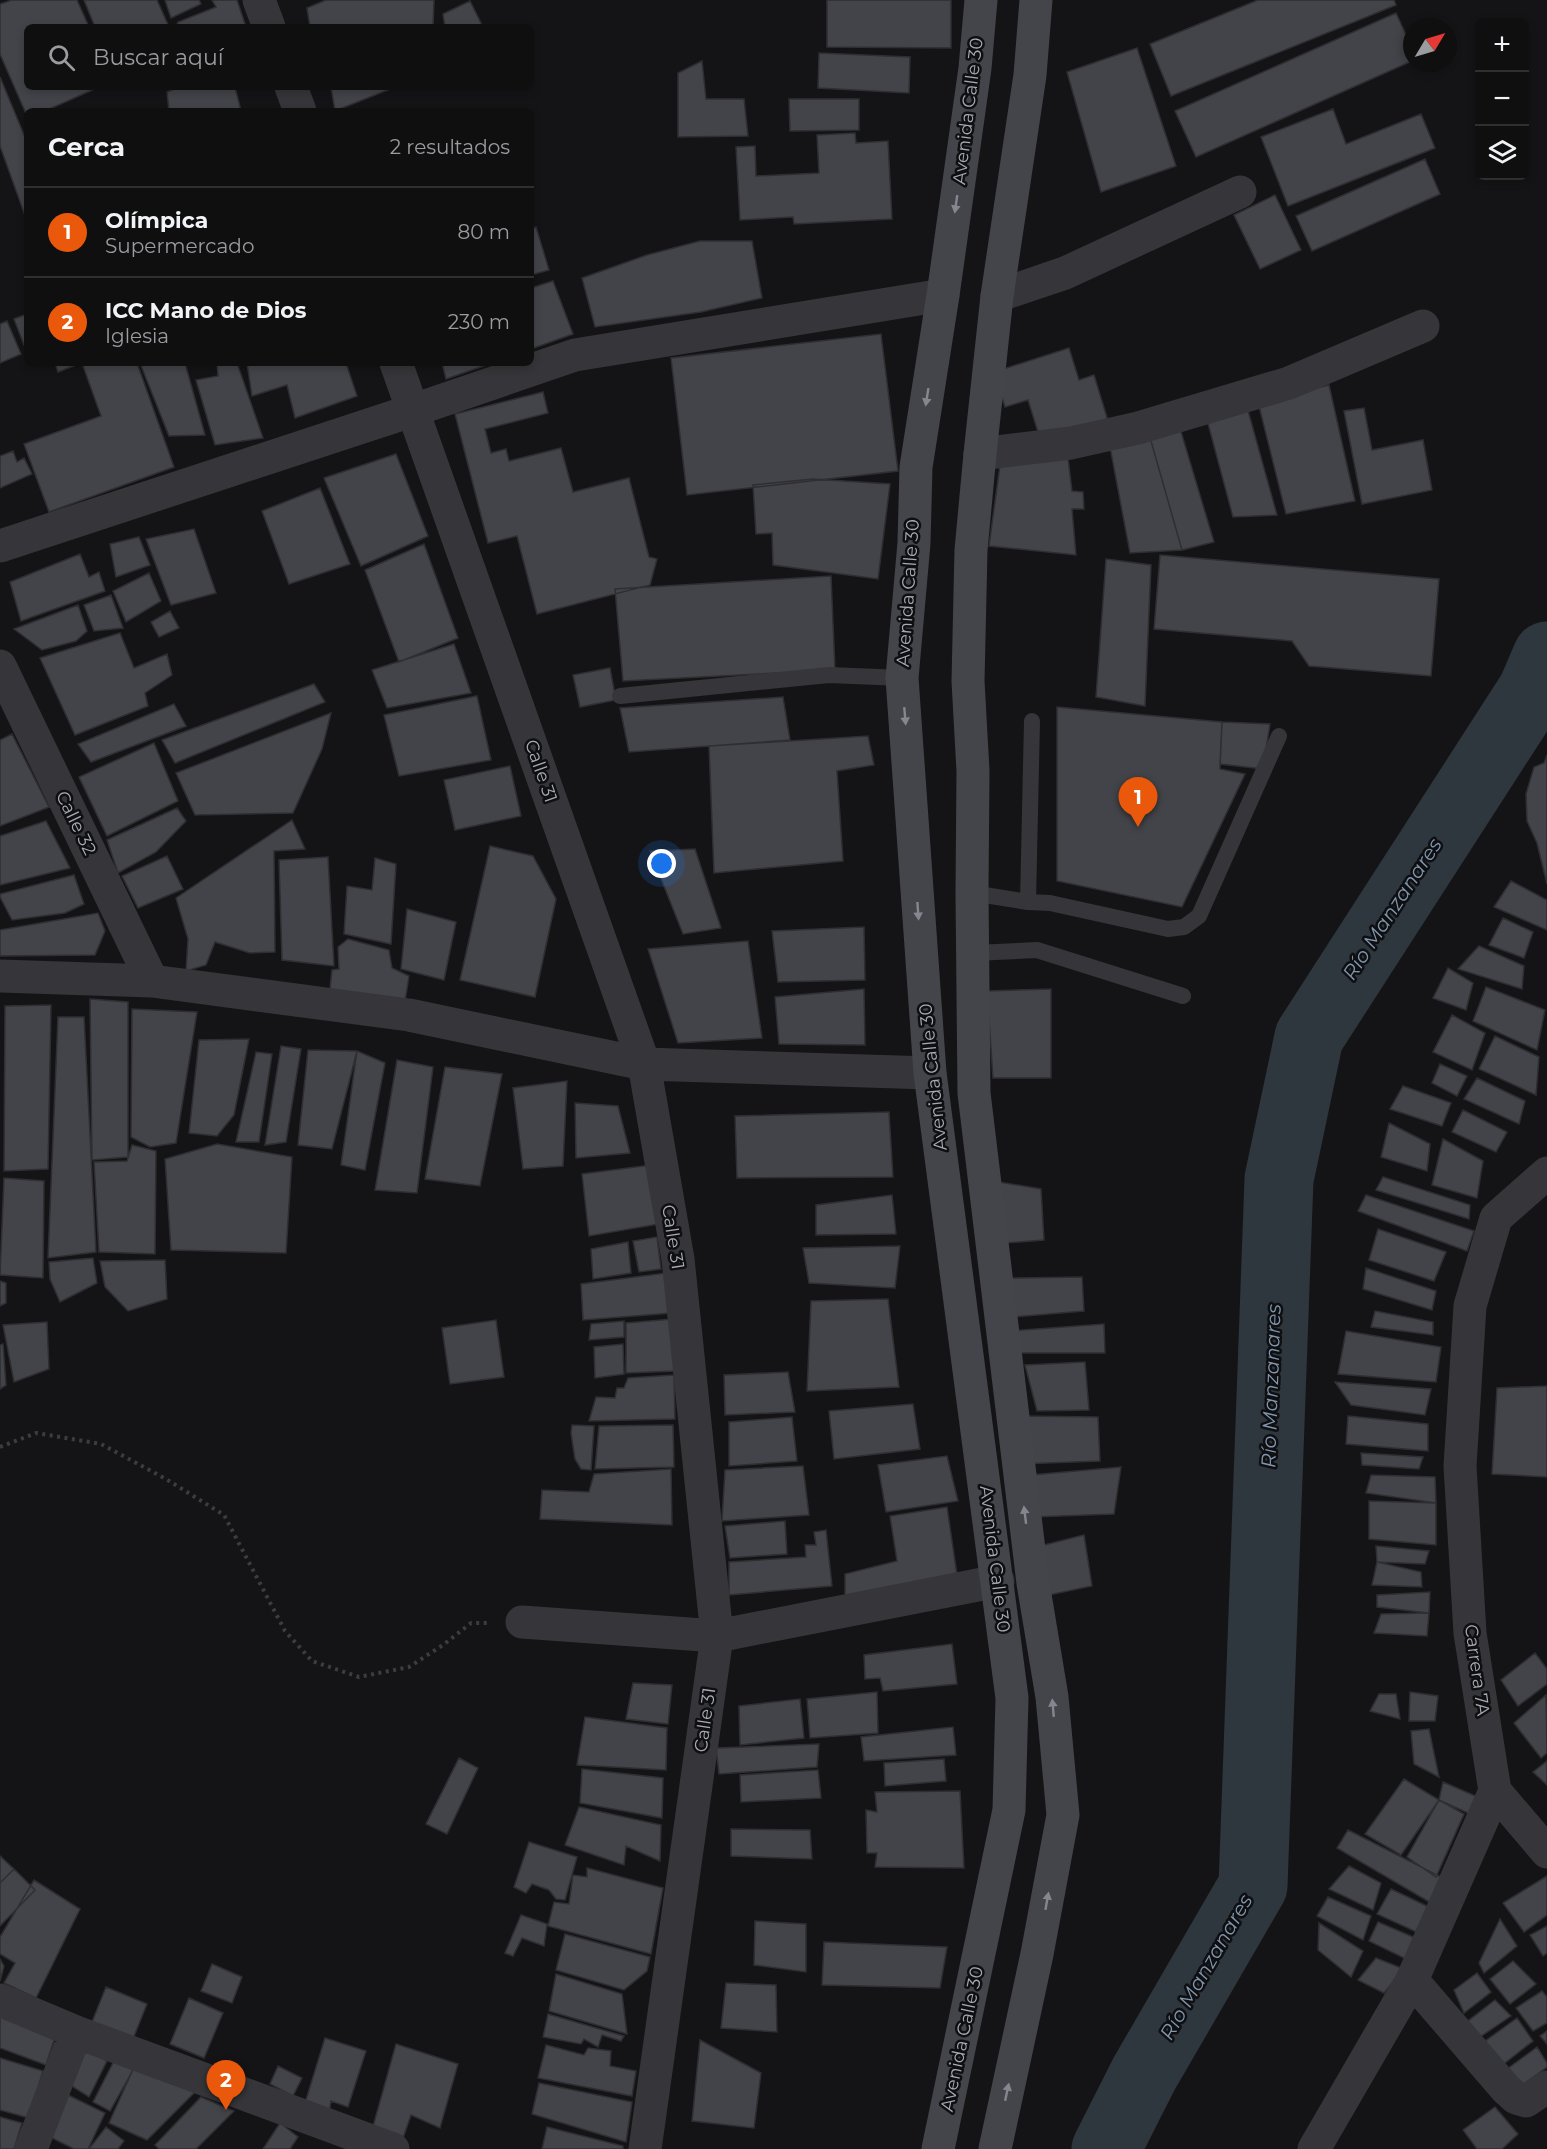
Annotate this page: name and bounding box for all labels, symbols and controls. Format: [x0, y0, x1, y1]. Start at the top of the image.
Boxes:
north arrow [1403, 18, 1457, 72]
map controls [1475, 18, 1529, 180]
button: + [1475, 18, 1529, 72]
search box [24, 24, 534, 90]
street label: Avenida Calle 30 [948, 36, 988, 186]
icon: search [45, 41, 78, 74]
text: Buscar aquí [93, 44, 224, 71]
button: − [1475, 72, 1529, 126]
button: layers [1475, 126, 1529, 180]
text: Cerca [48, 131, 125, 163]
text: 2 resultados [390, 135, 510, 159]
one-way arrow [951, 195, 960, 214]
text: Olímpica [105, 207, 208, 234]
text: 1 [64, 220, 71, 244]
text: 80 m [458, 220, 510, 244]
text: Supermercado [105, 234, 254, 258]
text: ICC Mano de Dios [105, 297, 306, 324]
text: 2 [62, 310, 73, 334]
text: 230 m [448, 310, 510, 334]
text: Iglesia [105, 324, 169, 348]
one-way arrow [922, 387, 931, 406]
street label: Avenida Calle 30 [892, 518, 924, 668]
one-way arrow [900, 707, 910, 726]
street label: Calle 31 [520, 737, 562, 805]
pin: 1 [1118, 778, 1158, 827]
street label: Calle 32 [51, 787, 101, 859]
water label: Río Manzanares [1337, 833, 1447, 984]
your location [647, 849, 676, 878]
one-way arrow [914, 901, 923, 920]
street label: Avenida Calle 30 [914, 1002, 952, 1152]
street label: Calle 31 [657, 1203, 689, 1271]
water label: Río Manzanares [1256, 1303, 1286, 1468]
street label: Avenida Calle 30 [975, 1484, 1015, 1634]
one-way arrow [1020, 1505, 1030, 1524]
street label: Carrera 7A [1460, 1623, 1494, 1717]
street label: Calle 31 [690, 1686, 720, 1754]
one-way arrow [1048, 1698, 1058, 1717]
water label: Río Manzanares [1155, 1890, 1258, 2044]
one-way arrow [1043, 1891, 1052, 1910]
street label: Avenida Calle 30 [936, 1964, 988, 2114]
pin: 2 [206, 2060, 246, 2110]
one-way arrow [1003, 2082, 1012, 2101]

